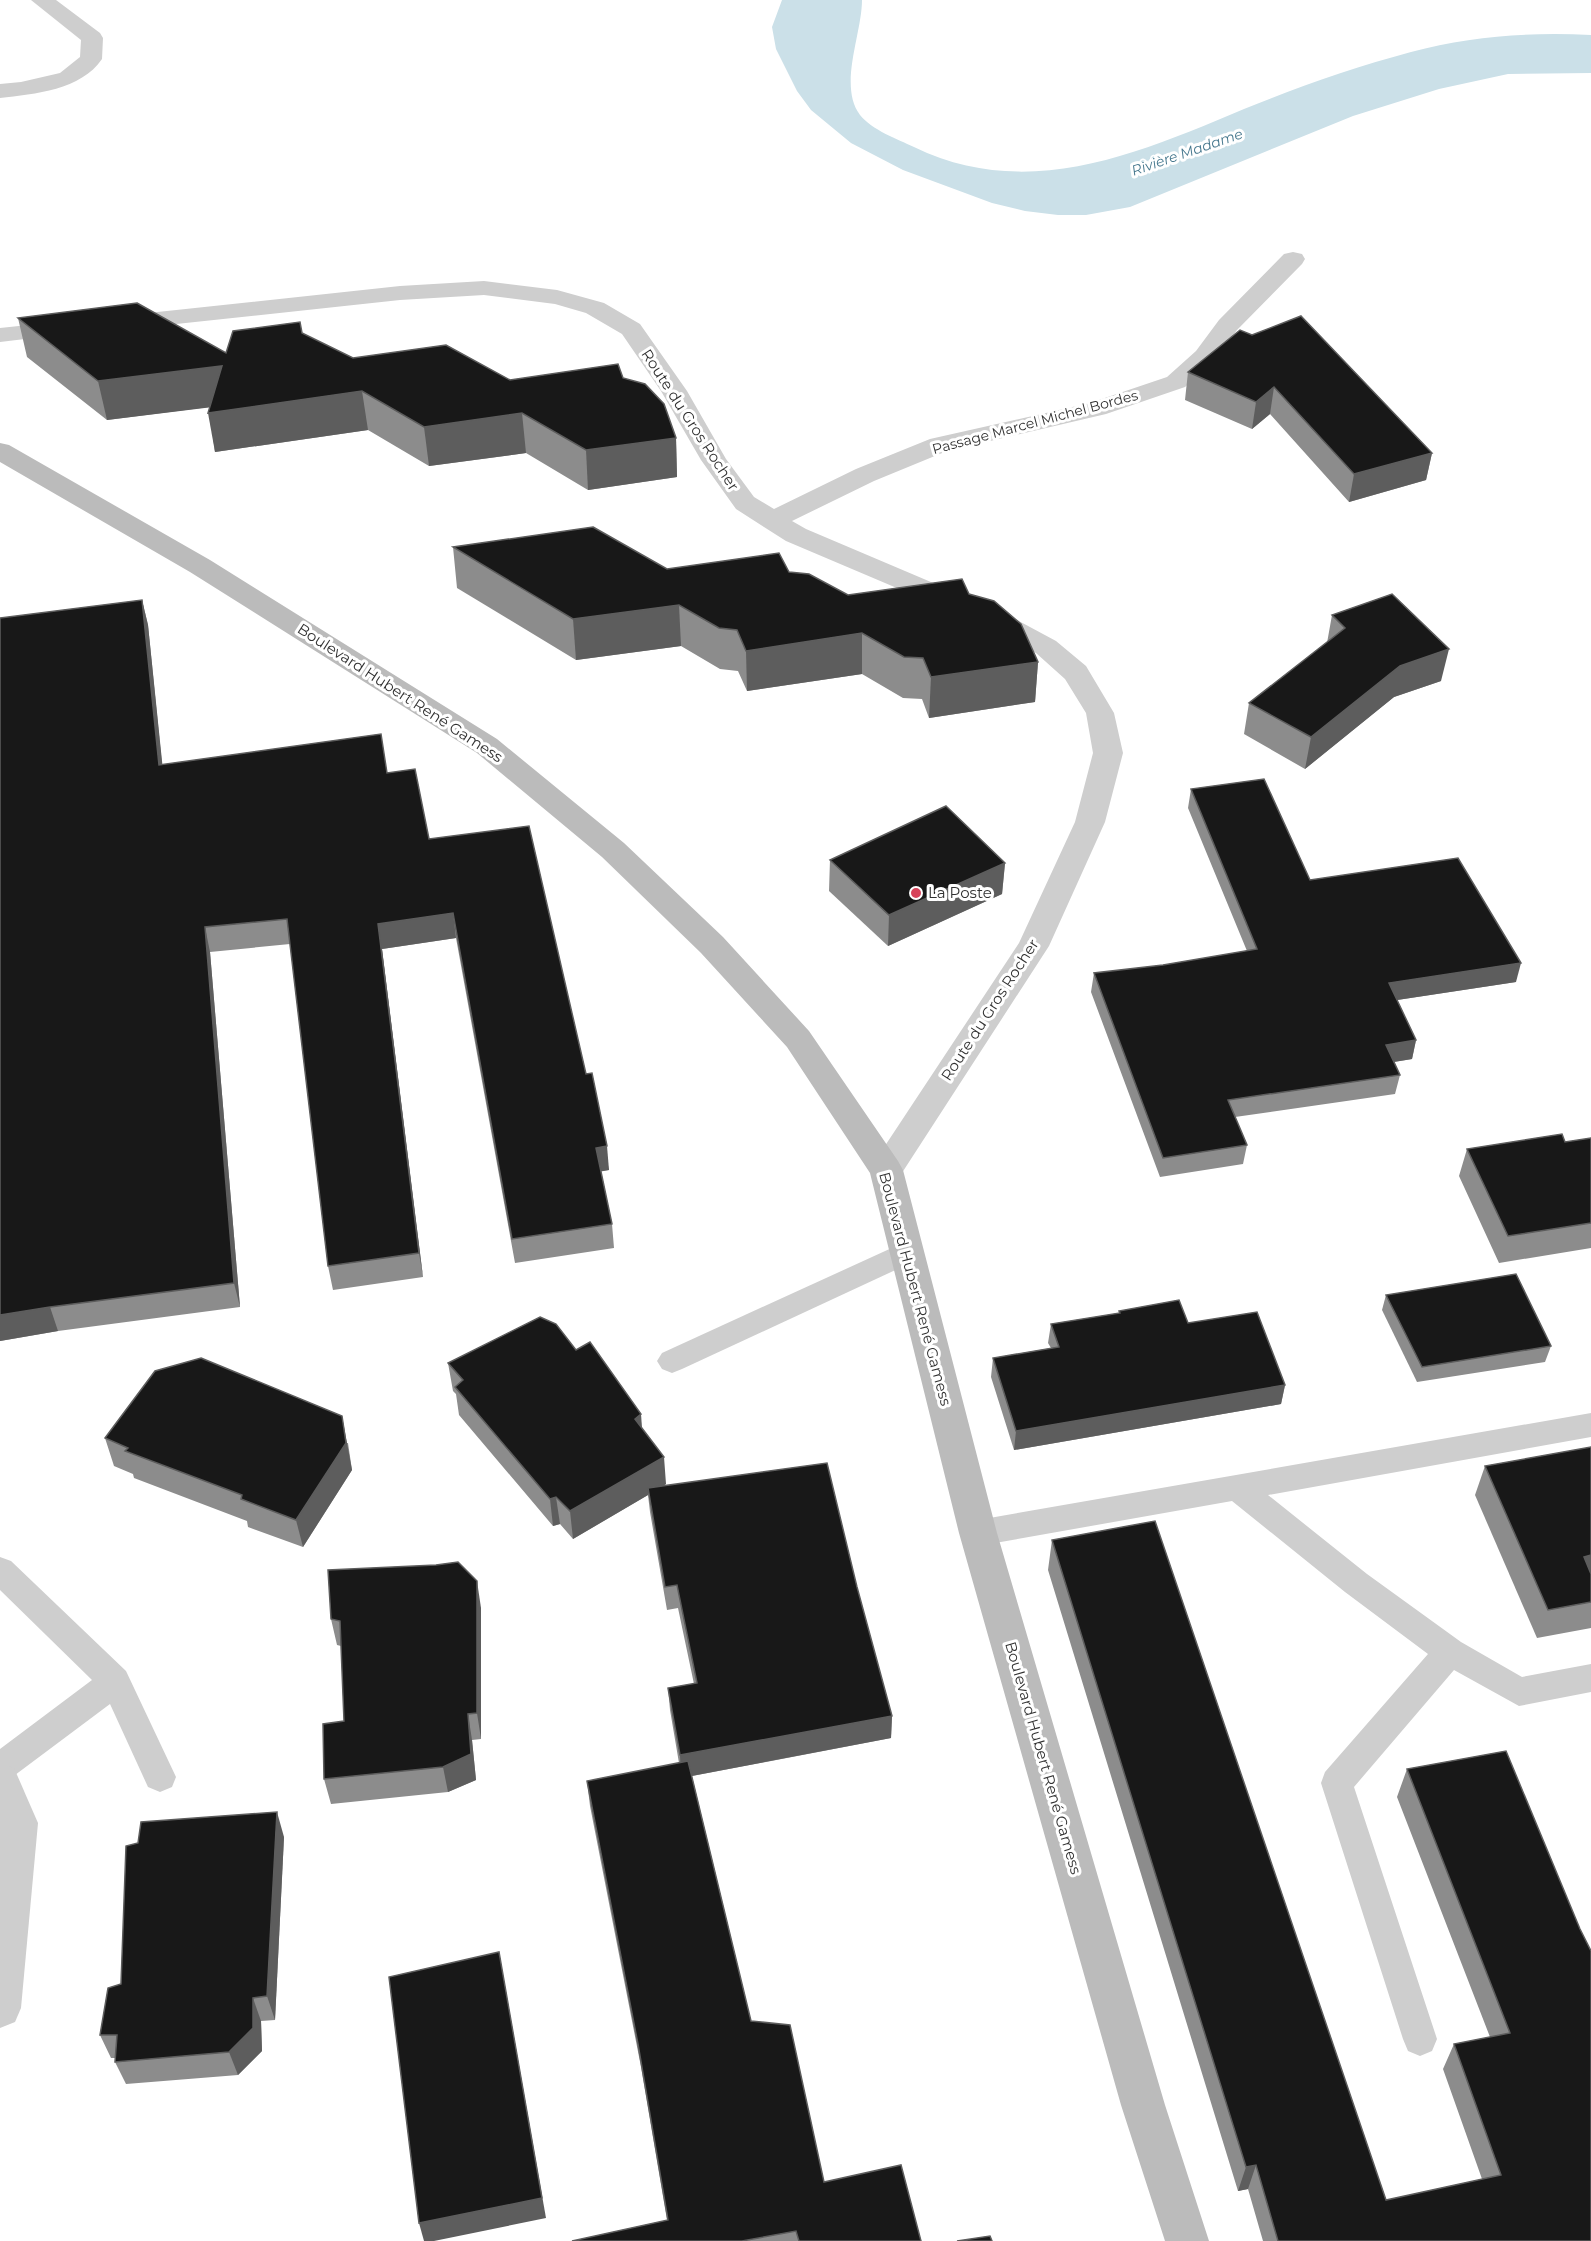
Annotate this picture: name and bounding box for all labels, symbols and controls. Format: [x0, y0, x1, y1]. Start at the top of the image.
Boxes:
water label: Rivière Madame [1129, 125, 1245, 179]
street label: Route du Gros Rocher [637, 345, 743, 494]
street label: Passage Marcel Michel Bordes [930, 386, 1140, 458]
street label: Boulevard Hubert René Gamess [294, 619, 507, 766]
place label: La Poste [928, 883, 992, 902]
marker: La Poste [909, 886, 923, 900]
street label: Route du Gros Rocher [937, 935, 1043, 1084]
street label: Boulevard Hubert René Gamess [875, 1170, 956, 1408]
street label: Boulevard Hubert René Gamess [1001, 1639, 1086, 1876]

